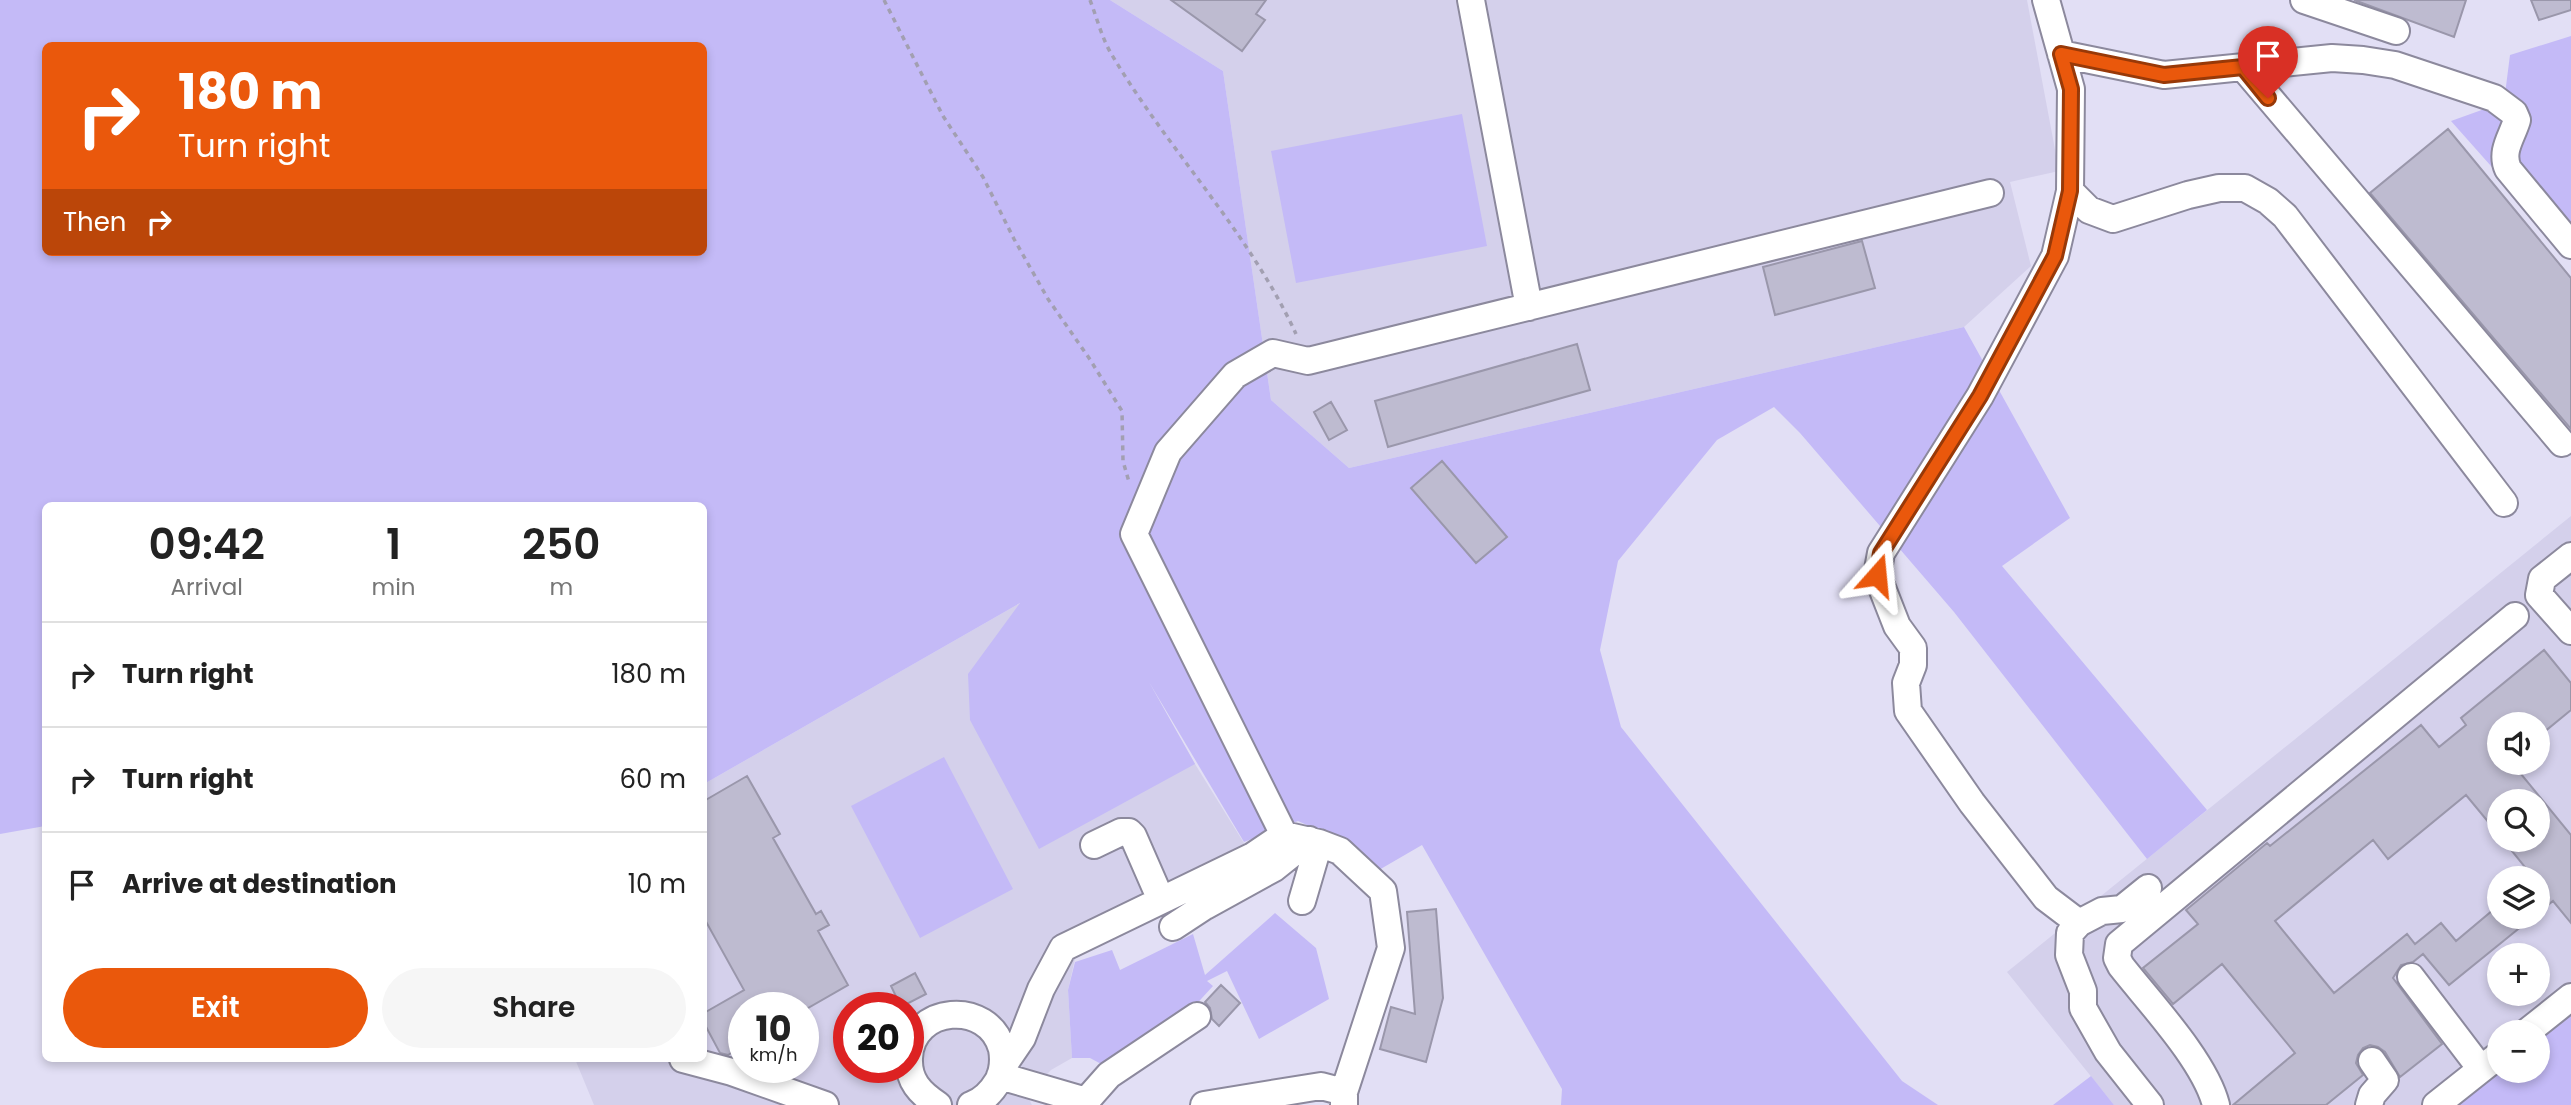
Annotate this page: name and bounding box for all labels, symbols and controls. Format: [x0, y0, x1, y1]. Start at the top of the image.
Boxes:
pin [2238, 26, 2298, 98]
icon: arrive [2249, 37, 2287, 75]
text: 180 m [178, 58, 322, 126]
icon: right [63, 70, 154, 161]
text: Turn right [178, 123, 330, 168]
icon: right [140, 203, 178, 241]
text: Then [63, 204, 126, 240]
text: 09:42 [149, 515, 265, 574]
text: 1 [386, 515, 401, 574]
text: 250 [522, 515, 600, 574]
position arrow [1840, 538, 1914, 612]
text: Arrival [171, 571, 243, 603]
text: min [371, 571, 416, 603]
text: m [549, 571, 573, 603]
icon: right [63, 656, 101, 694]
text: Turn right [122, 656, 254, 692]
text: 180 m [611, 656, 686, 692]
map controls [2487, 712, 2550, 1083]
button: sound [2487, 712, 2550, 775]
icon: right [63, 761, 101, 799]
text: Turn right [122, 761, 254, 797]
text: 60 m [619, 761, 686, 797]
button: search [2487, 789, 2550, 852]
icon: arrive [63, 866, 101, 904]
text: Arrive at destination [122, 866, 397, 902]
text: 10 m [628, 866, 686, 902]
button: layers [2487, 866, 2550, 929]
button: + [2487, 943, 2550, 1006]
button: Exit [63, 968, 368, 1048]
button: Share [382, 968, 686, 1048]
speed limit sign: 20 [833, 992, 924, 1083]
text: 10 [756, 1004, 791, 1053]
button: − [2487, 1020, 2550, 1083]
text: km/h [750, 1042, 797, 1067]

